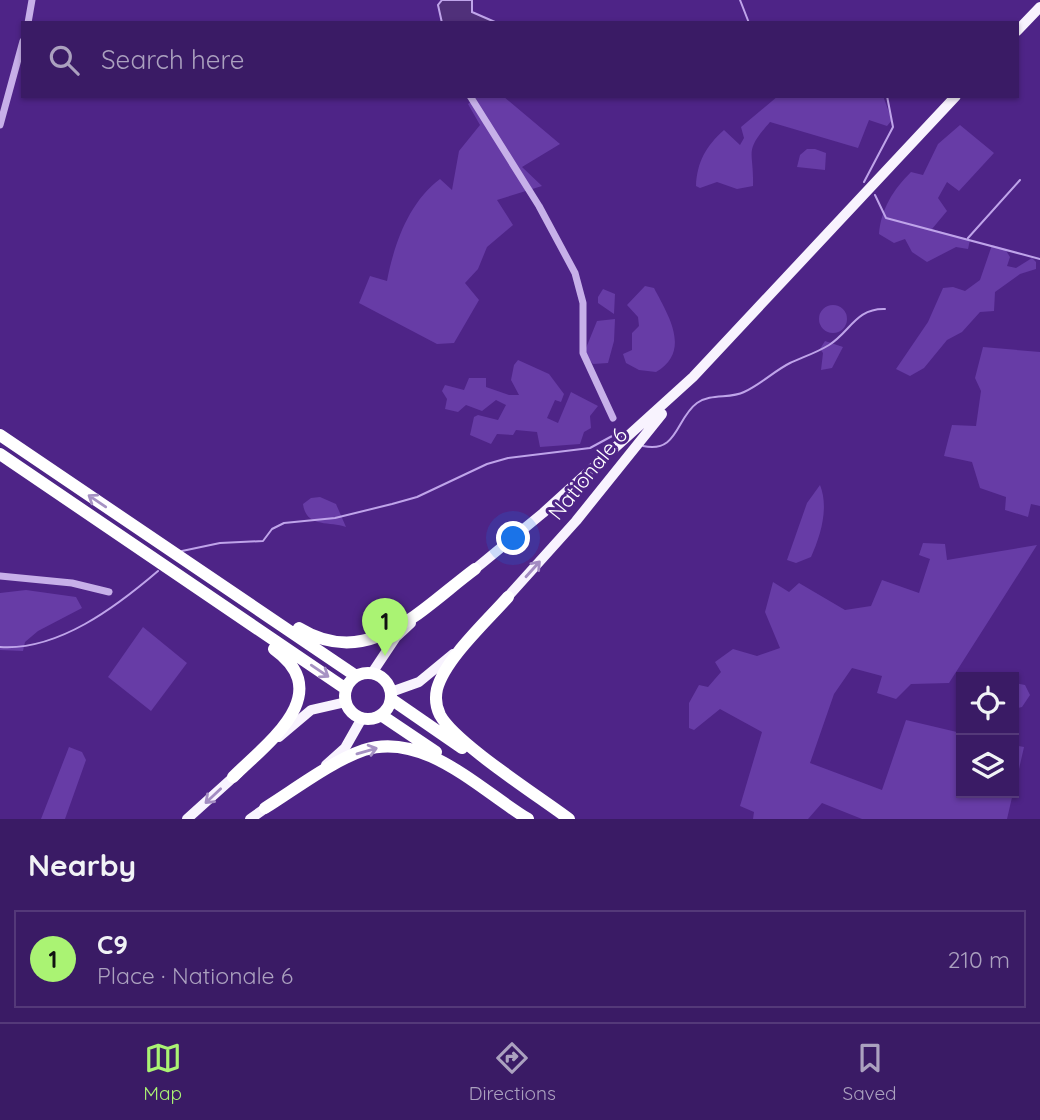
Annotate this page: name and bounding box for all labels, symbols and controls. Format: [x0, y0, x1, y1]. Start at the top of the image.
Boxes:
search box [21, 21, 1019, 98]
icon: search [45, 41, 83, 79]
text: Search here [101, 43, 245, 76]
street label: Nationale 6 [542, 422, 632, 525]
one-way arrow [87, 493, 107, 507]
your location [496, 521, 530, 555]
one-way arrow [525, 560, 541, 578]
pin: 1 [362, 598, 408, 656]
one-way arrow [309, 665, 329, 679]
map controls [956, 672, 1019, 798]
button: locate [956, 672, 1019, 735]
button: layers [956, 735, 1019, 798]
one-way arrow [355, 744, 378, 757]
one-way arrow [205, 787, 222, 804]
text: Nearby [28, 846, 136, 884]
text: C9 [97, 928, 128, 961]
text: 1 [49, 945, 57, 974]
text: 210 m [948, 945, 1010, 974]
text: Place · Nationale 6 [97, 961, 293, 990]
tab: Map [143, 1039, 182, 1105]
tab: Directions [469, 1039, 556, 1105]
tab: Saved [842, 1039, 897, 1105]

